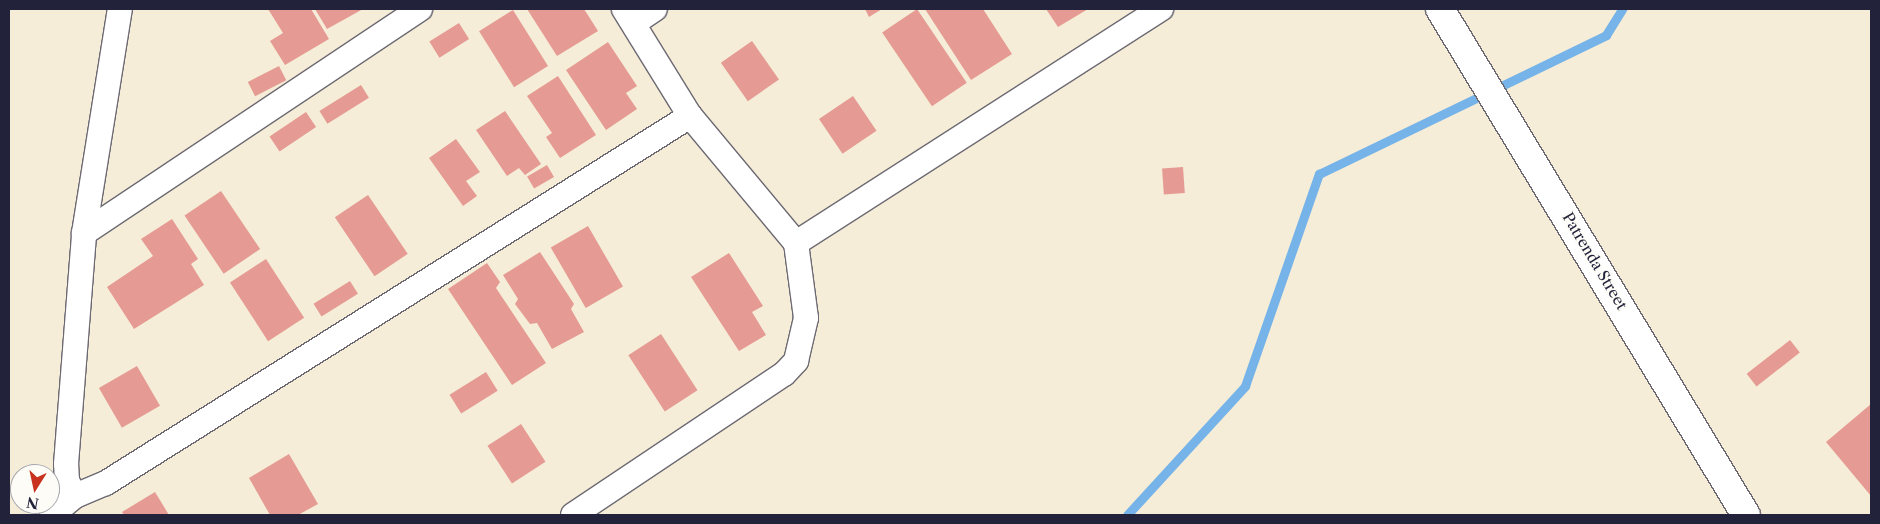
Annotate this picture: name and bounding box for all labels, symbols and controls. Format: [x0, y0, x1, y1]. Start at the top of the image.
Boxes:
street label: Patrenda Street [1559, 209, 1631, 313]
north arrow [10, 464, 60, 514]
text: N [25, 493, 40, 513]

